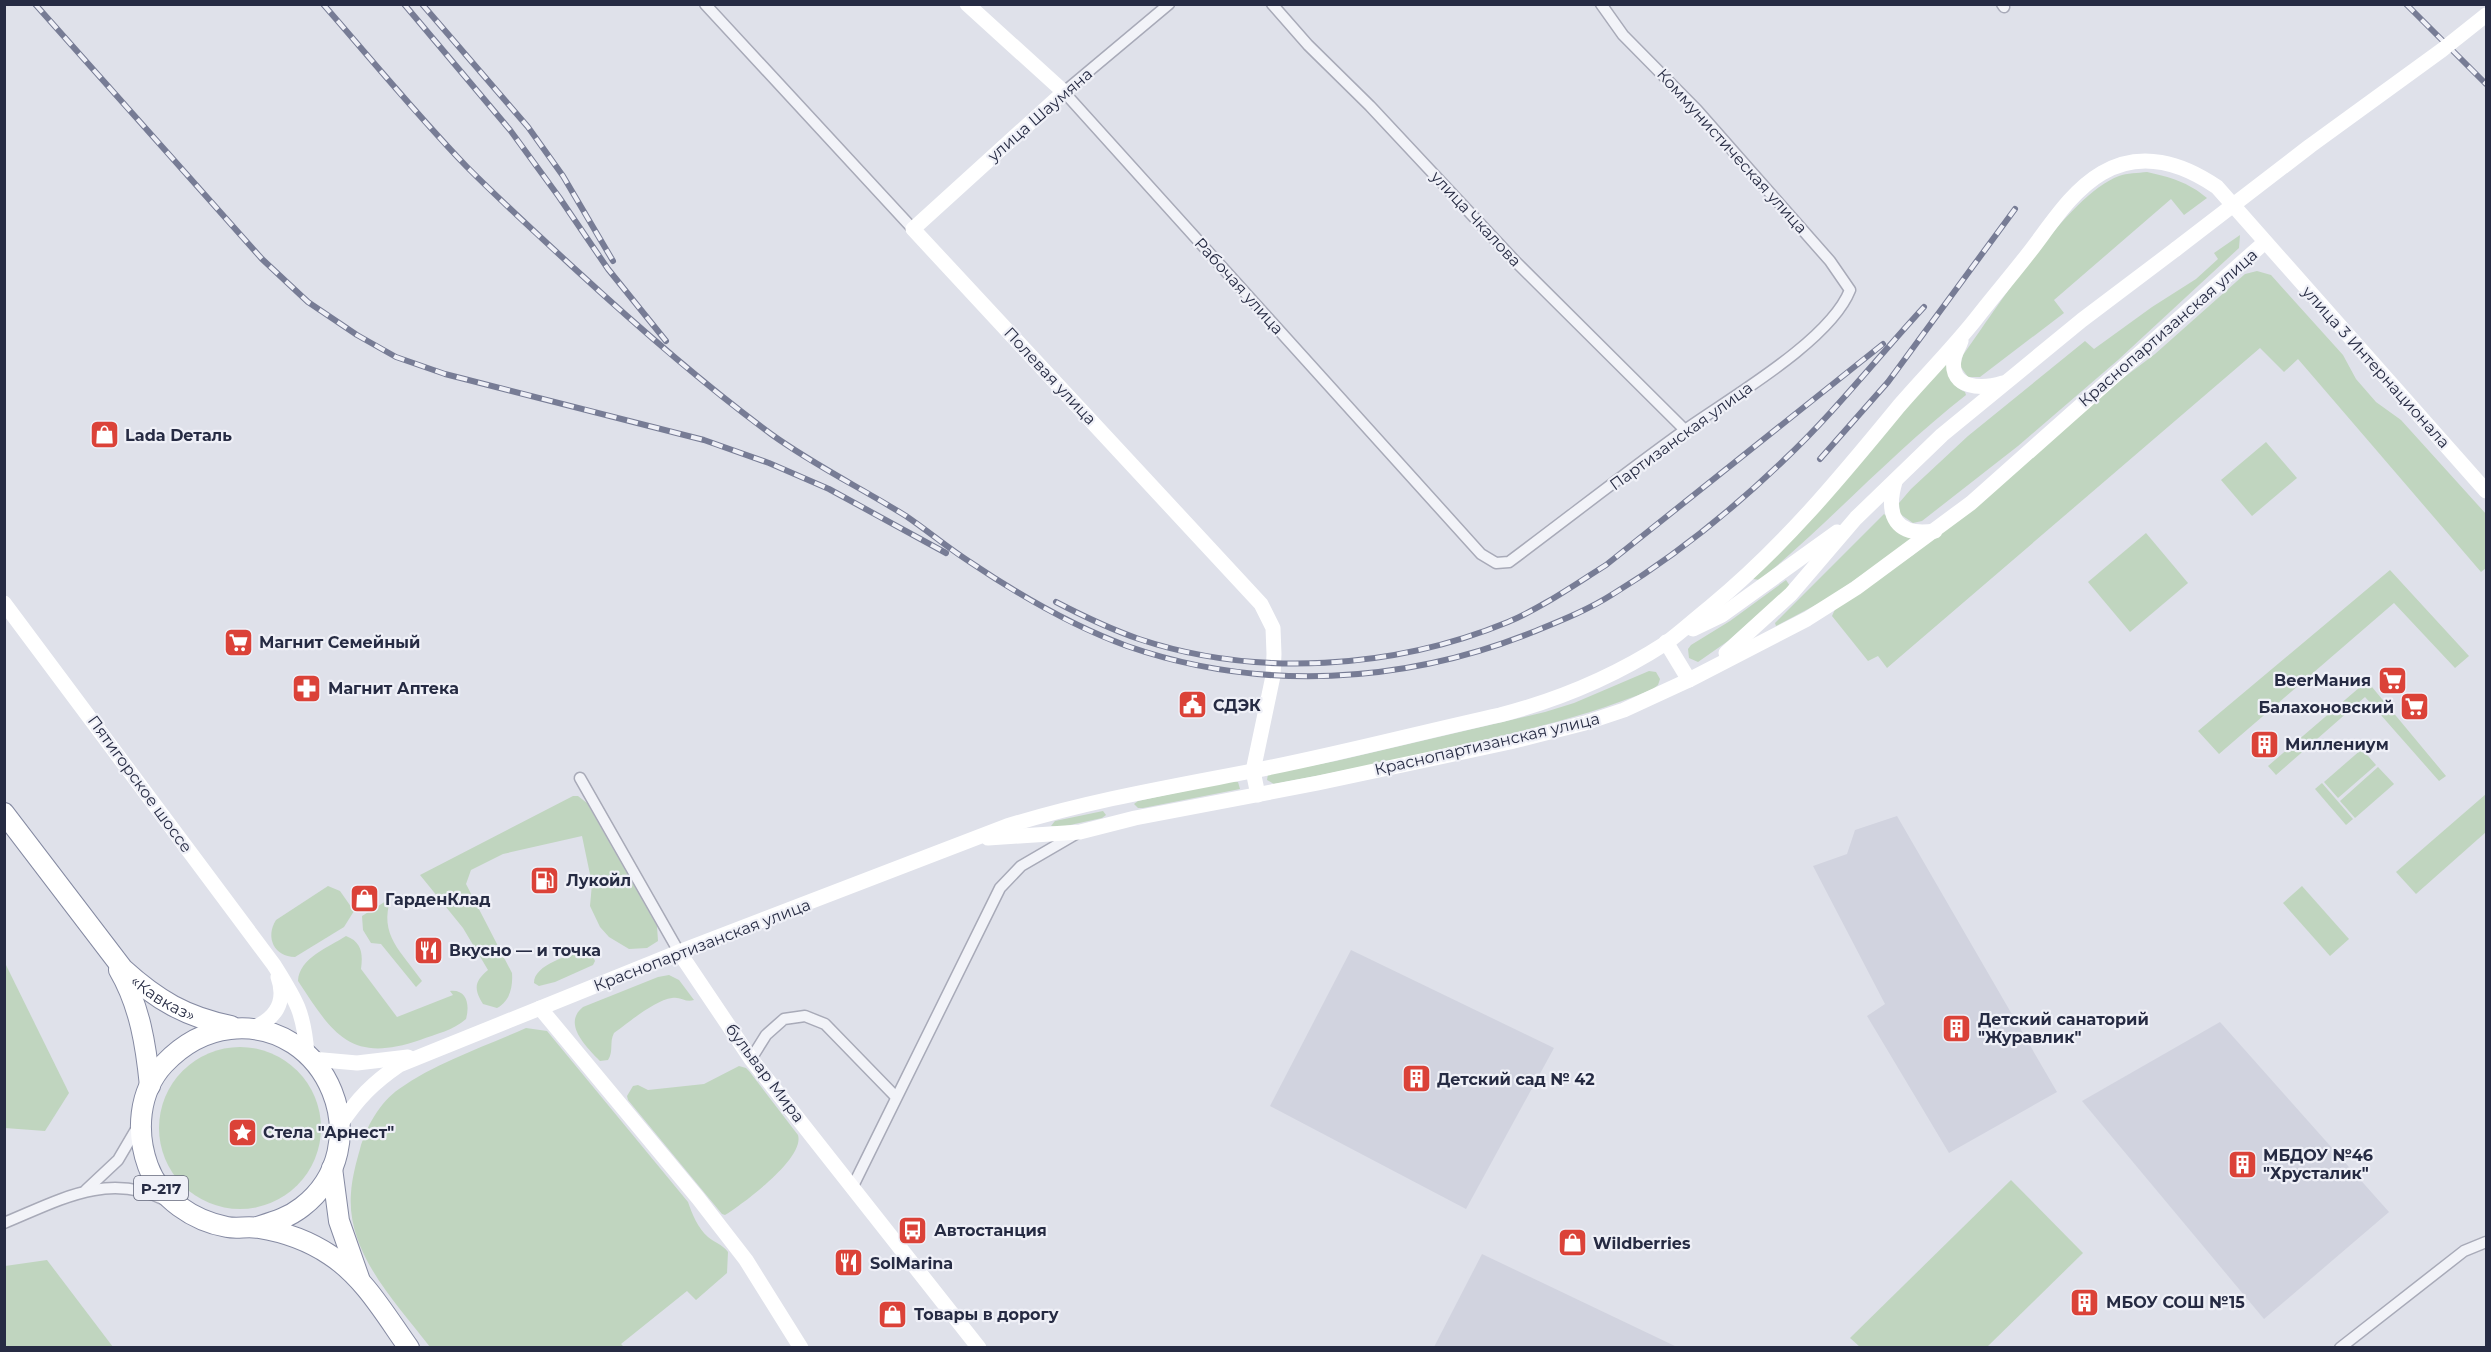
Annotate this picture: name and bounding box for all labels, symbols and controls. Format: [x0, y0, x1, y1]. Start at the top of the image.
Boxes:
street label: улица Шаумяна [983, 64, 1096, 166]
street label: Коммунистическая улица [1653, 65, 1811, 237]
street label: улица Чкалова [1426, 167, 1525, 271]
street label: Рабочая улица [1190, 234, 1288, 338]
street label: Краснопартизанская улица [2075, 245, 2261, 411]
street label: улица 3 Интернационала [2298, 281, 2454, 452]
street label: Полевая улица [1000, 323, 1100, 429]
street label: Партизанская улица [1606, 378, 1756, 494]
shop icon: Lada Dеталь [88, 419, 120, 451]
place label: Lada Dеталь [125, 426, 232, 445]
supermarket icon: Магнит Семейный [222, 626, 254, 658]
place label: Магнит Семейный [259, 633, 420, 652]
supermarket icon: BeerМания [2376, 664, 2408, 696]
place label: BeerМания [2274, 671, 2371, 690]
pharmacy icon: Магнит Аптека [291, 672, 323, 704]
place label: Магнит Аптека [328, 679, 459, 698]
public building icon: СДЭК [1176, 689, 1208, 721]
supermarket icon: Балахоновский [2399, 691, 2431, 723]
place label: СДЭК [1213, 696, 1261, 715]
place label: Балахоновский [2259, 698, 2394, 717]
street label: Краснопартизанская улица [1372, 709, 1602, 779]
street label: Пятигорское шоссе [84, 712, 196, 856]
building icon: Миллениум [2248, 728, 2280, 760]
place label: Миллениум [2285, 735, 2389, 754]
fuel station icon: Лукойл [529, 864, 561, 896]
place label: Лукойл [566, 871, 631, 890]
shop icon: ГарденКлад [348, 883, 380, 915]
place label: ГарденКлад [385, 890, 491, 909]
street label: Краснопартизанская улица [591, 895, 813, 995]
restaurant icon: Вкусно — и точка [412, 934, 444, 966]
place label: Вкусно — и точка [449, 941, 601, 960]
street label: «Кавказ» [127, 971, 198, 1025]
place label: Детский санаторий "Журавлик" [1978, 1010, 2149, 1047]
building icon: Детский санаторий "Журавлик" [1941, 1012, 1973, 1044]
street label: бульвар Мира [722, 1020, 808, 1126]
building icon: Детский сад № 42 [1400, 1063, 1432, 1095]
place label: Детский сад № 42 [1437, 1070, 1595, 1089]
place icon: Стела "Арнест" [226, 1116, 258, 1148]
place label: Стела "Арнест" [263, 1123, 394, 1142]
place label: МБДОУ №46 "Хрусталик" [2263, 1146, 2373, 1183]
building icon: МБДОУ №46 "Хрусталик" [2226, 1148, 2258, 1180]
road number: Р-217 [134, 1176, 188, 1200]
bus stop icon: Автостанция [897, 1214, 929, 1246]
place label: Автостанция [934, 1221, 1047, 1240]
shop icon: Wildberries [1556, 1227, 1588, 1259]
place label: Wildberries [1593, 1234, 1691, 1253]
restaurant icon: SolMarina [833, 1247, 865, 1279]
place label: SolMarina [870, 1254, 953, 1273]
building icon: МБОУ СОШ №15 [2069, 1286, 2101, 1318]
place label: МБОУ СОШ №15 [2106, 1293, 2245, 1312]
shop icon: Товары в дорогу [877, 1298, 909, 1330]
place label: Товары в дорогу [914, 1305, 1059, 1324]

